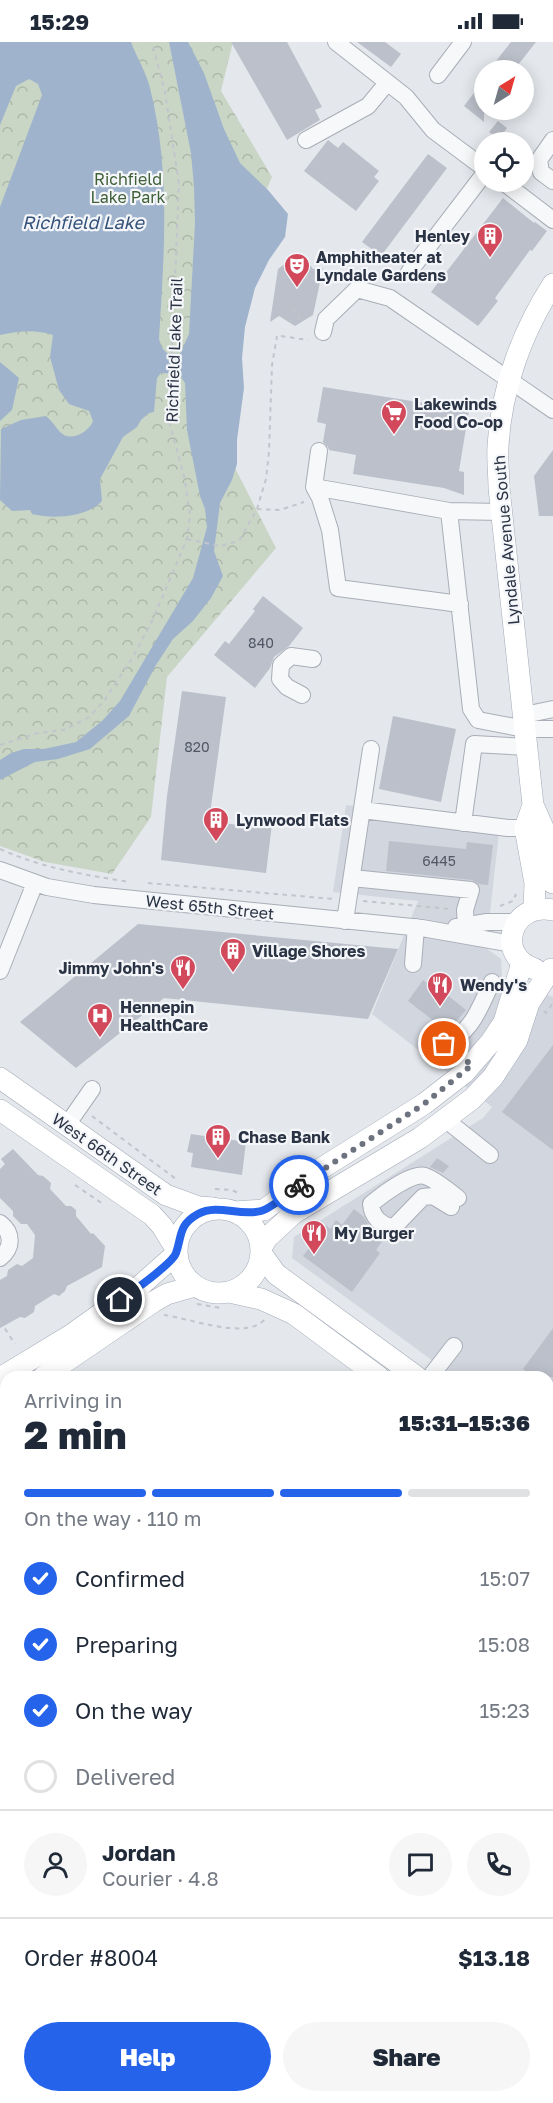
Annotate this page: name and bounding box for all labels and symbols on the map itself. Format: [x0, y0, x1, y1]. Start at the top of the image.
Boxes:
north arrow [474, 60, 534, 120]
park label: Richfield Lake Park [91, 169, 165, 207]
water label: Richfield Lake [22, 211, 145, 233]
building icon: Henley [475, 221, 505, 259]
place label: Henley [415, 226, 470, 246]
place label: Amphitheater at Lyndale Gardens [316, 247, 446, 285]
theatre icon: Amphitheater at Lyndale Gardens [282, 251, 312, 289]
street label: Richfield Lake Trail [161, 277, 187, 423]
place label: Lakewinds Food Co-op [414, 394, 503, 432]
supermarket icon: Lakewinds Food Co-op [379, 398, 409, 436]
street label: Lyndale Avenue South [489, 454, 523, 626]
house number: 840 [248, 634, 274, 651]
house number: 820 [184, 738, 210, 755]
building icon: Lynwood Flats [201, 805, 231, 843]
place label: Lynwood Flats [236, 810, 349, 830]
house number: 6445 [422, 852, 456, 869]
street label: West 65th Street [145, 890, 275, 924]
building icon: Village Shores [218, 936, 248, 974]
place label: Village Shores [252, 941, 365, 961]
restaurant icon: Jimmy John's [168, 953, 198, 991]
place label: Jimmy John's [58, 958, 164, 978]
restaurant icon: Wendy's [425, 970, 455, 1008]
place label: Wendy's [460, 975, 527, 995]
place label: Hennepin HealthCare [120, 997, 208, 1035]
hospital icon: Hennepin HealthCare [85, 1001, 115, 1039]
pin [418, 1018, 469, 1069]
street label: West 66th Street [48, 1109, 166, 1199]
building icon: Chase Bank [203, 1122, 233, 1160]
place label: Chase Bank [238, 1127, 331, 1147]
courier [269, 1155, 329, 1215]
restaurant icon: My Burger [299, 1218, 329, 1256]
place label: My Burger [334, 1223, 414, 1243]
pin [94, 1274, 145, 1325]

